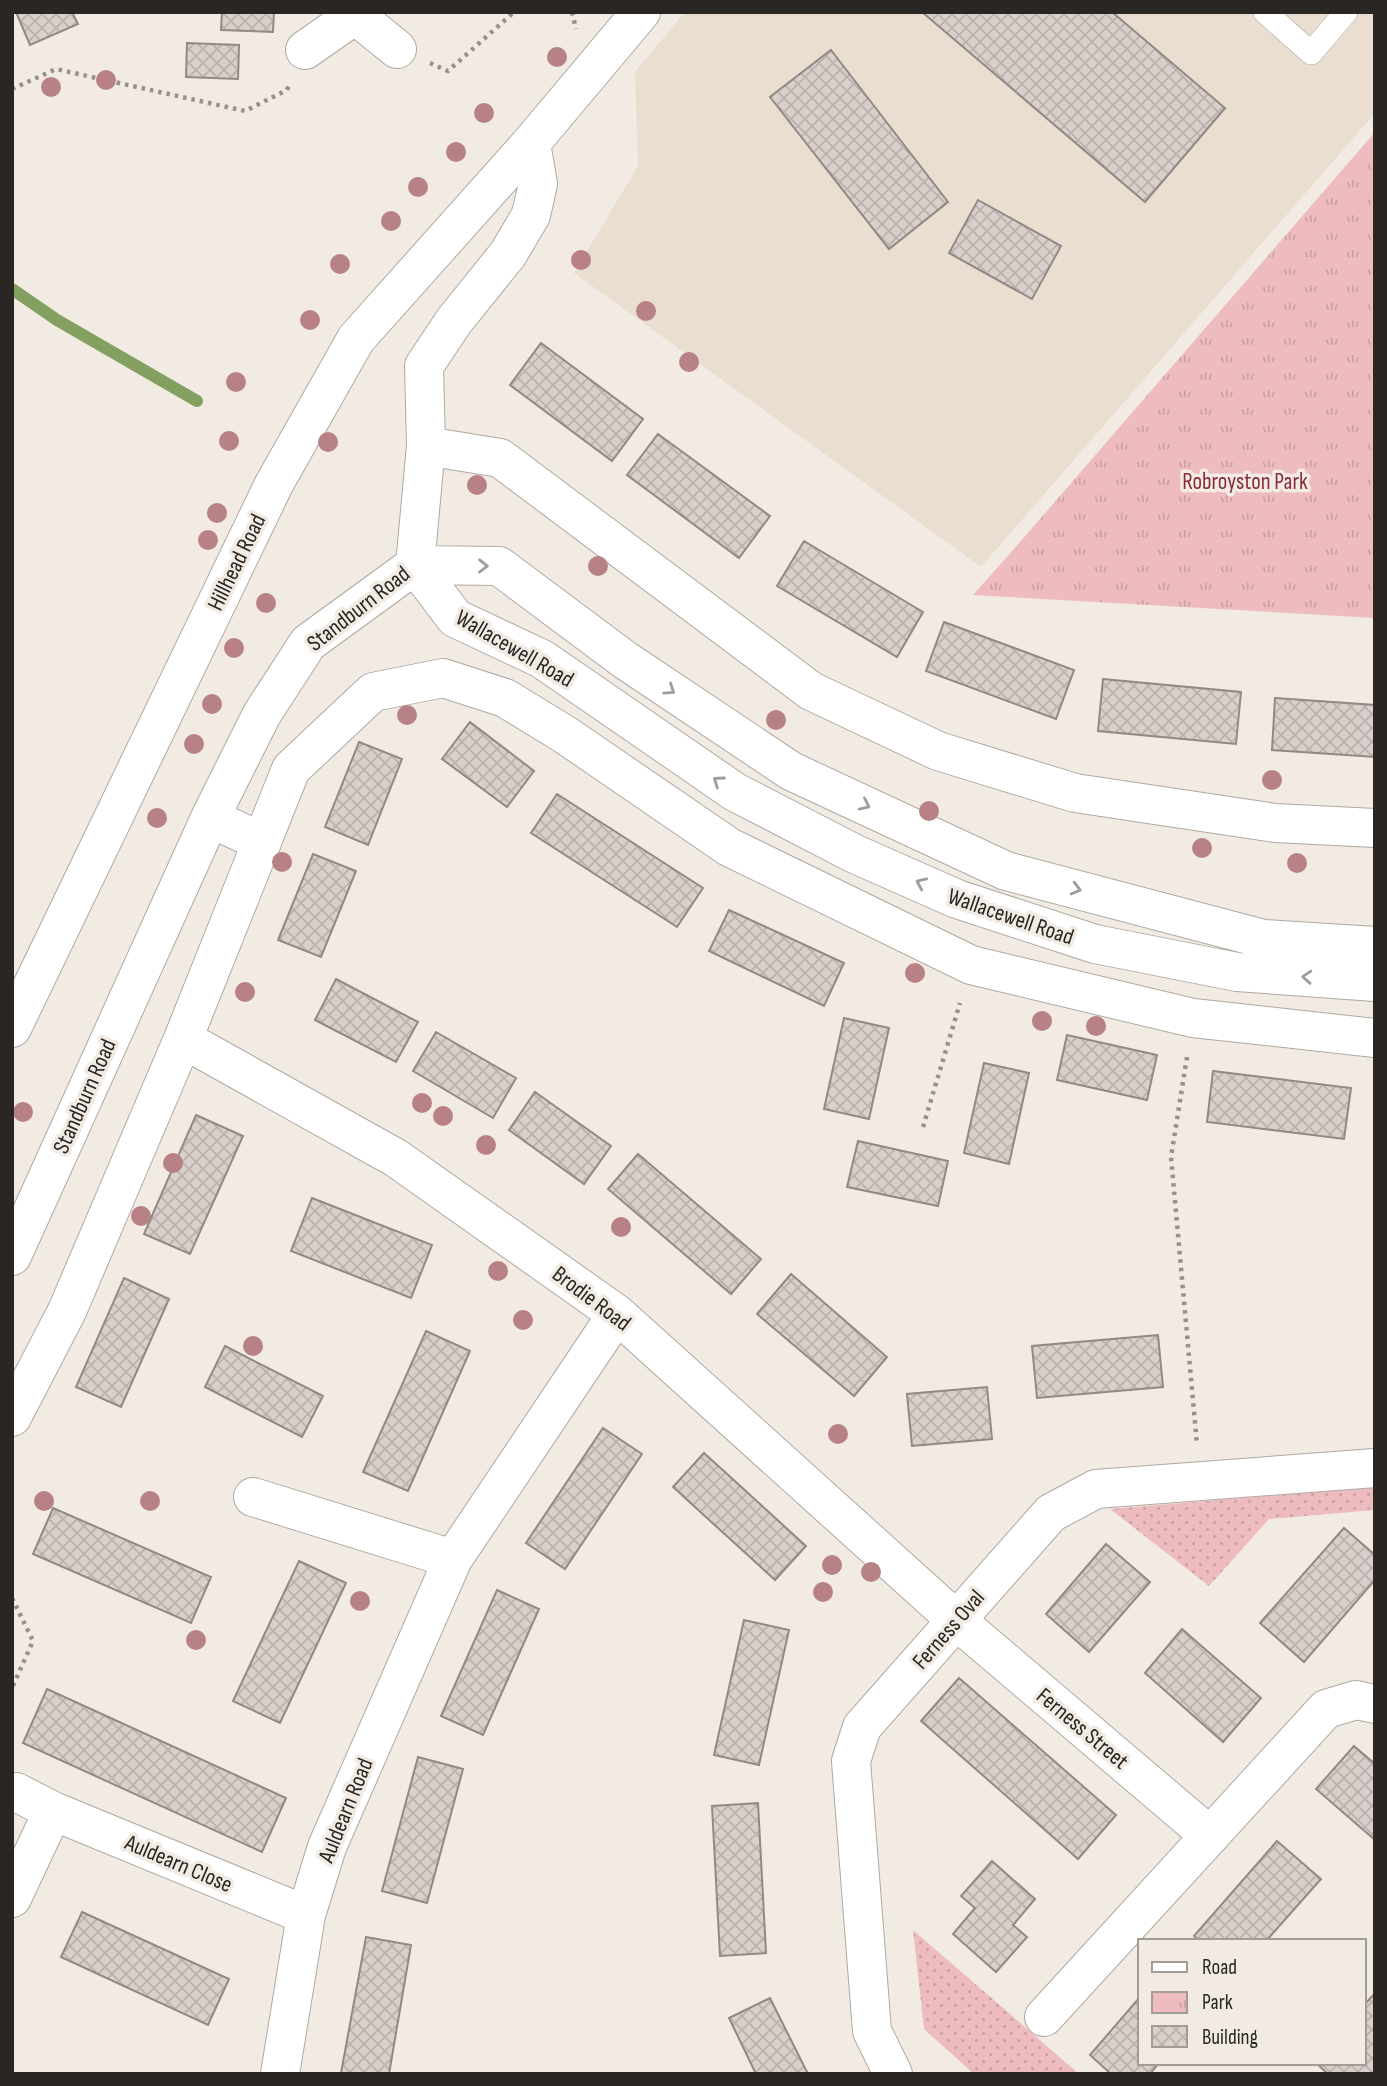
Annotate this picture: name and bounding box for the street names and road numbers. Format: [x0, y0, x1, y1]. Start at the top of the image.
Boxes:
street label: Hillhead Road [202, 510, 272, 615]
street label: Standburn Road [302, 560, 416, 658]
street label: Wallacewell Road [451, 604, 578, 694]
street label: Wallacewell Road [944, 882, 1077, 952]
street label: Standburn Road [47, 1035, 123, 1158]
street label: Brodie Road [547, 1260, 636, 1337]
street label: Ferness Oval [907, 1584, 991, 1675]
street label: Ferness Street [1031, 1682, 1134, 1775]
street label: Auldearn Road [312, 1754, 379, 1867]
street label: Auldearn Close [120, 1828, 237, 1899]

